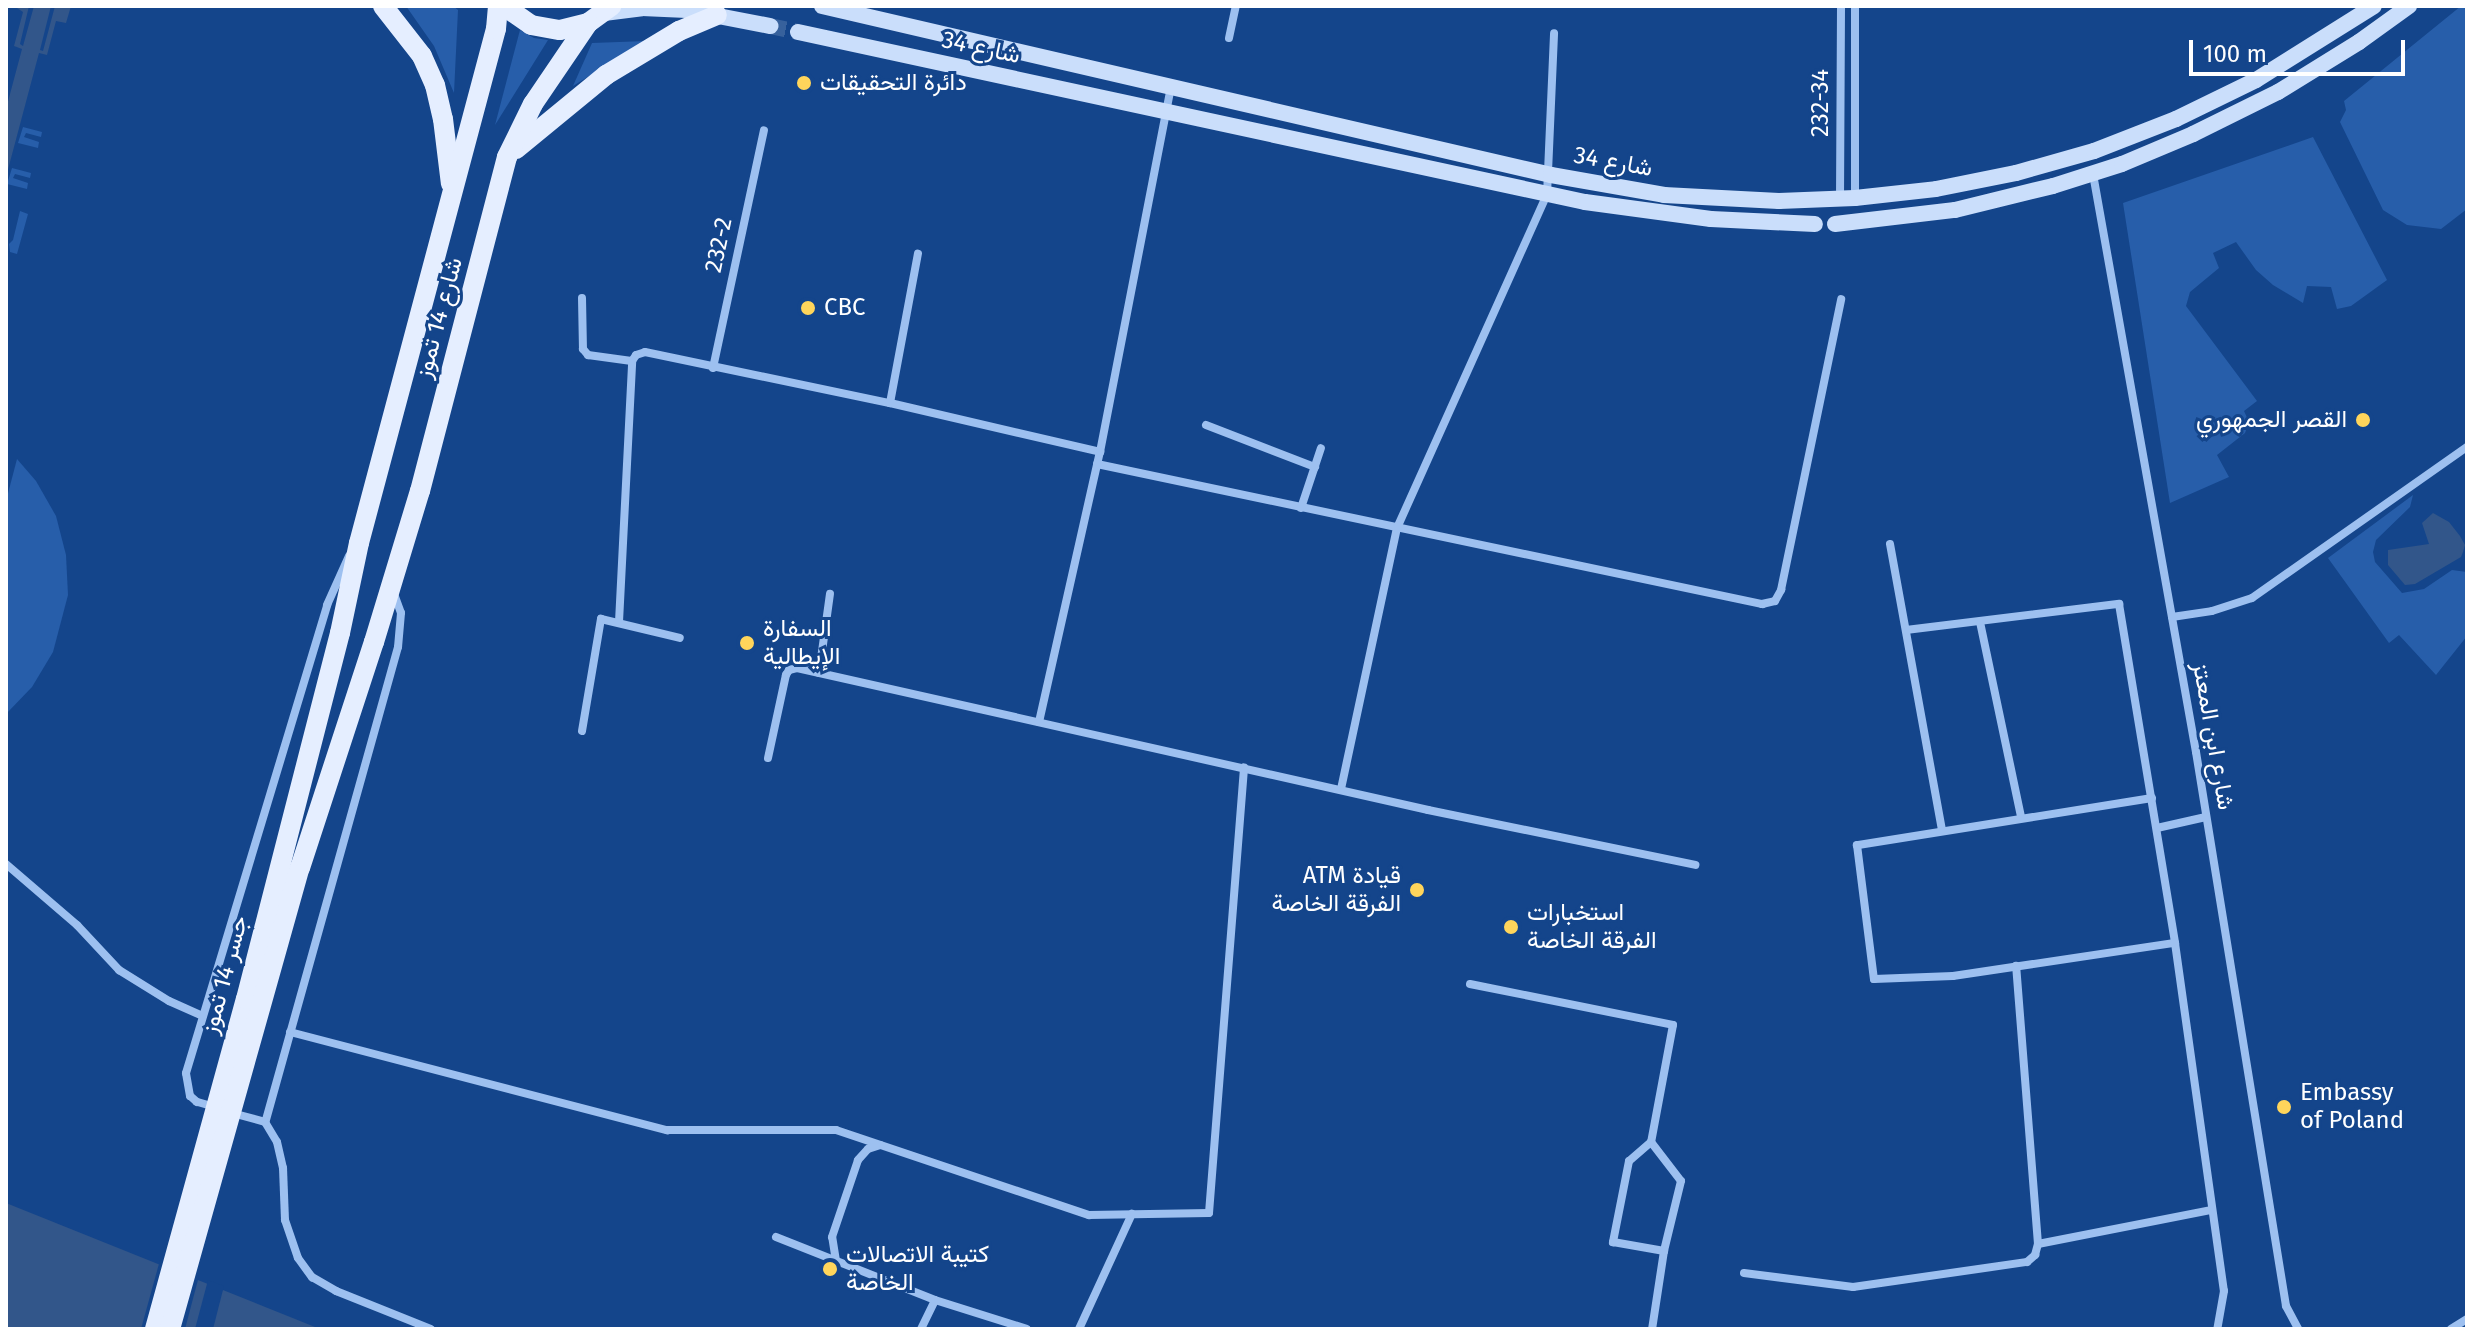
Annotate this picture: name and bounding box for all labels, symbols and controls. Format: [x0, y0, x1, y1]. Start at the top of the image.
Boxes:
scale bar [2193, 24, 2409, 74]
street label: شارع 34 [939, 26, 1023, 70]
text: 100 m [2203, 40, 2267, 68]
place label: دائرة التحقيقات [820, 69, 967, 97]
street label: 232-34 [1807, 69, 1835, 137]
marker: دائرة التحقيقات [795, 74, 813, 92]
street label: شارع 34 [1571, 141, 1655, 183]
street label: 232-2 [699, 215, 739, 275]
street label: شارع 14 تموز [409, 254, 469, 382]
place label: CBC [824, 294, 865, 322]
marker: CBC [799, 299, 817, 317]
place label: القصر الجمهوري [2196, 406, 2347, 434]
marker: القصر الجمهوري [2354, 411, 2372, 429]
place label: السفارة الإيطالية [763, 615, 840, 671]
marker: السفارة الإيطالية [738, 634, 756, 652]
street label: شارع ابن المعتز [2186, 660, 2240, 812]
place label: ATM قيادة الفرقة الخاصة [1272, 862, 1401, 918]
marker: ATM قيادة الفرقة الخاصة [1408, 881, 1426, 899]
place label: استخبارات الفرقة الخاصة [1527, 899, 1656, 955]
street label: جسر 14 تموز [195, 913, 255, 1037]
marker: استخبارات الفرقة الخاصة [1502, 918, 1520, 936]
place label: Embassy of Poland [2300, 1079, 2404, 1135]
marker: Embassy of Poland [2275, 1098, 2293, 1116]
place label: كتيبة الاتصالات الخاصة [846, 1241, 989, 1297]
marker: كتيبة الاتصالات الخاصة [821, 1260, 839, 1278]

